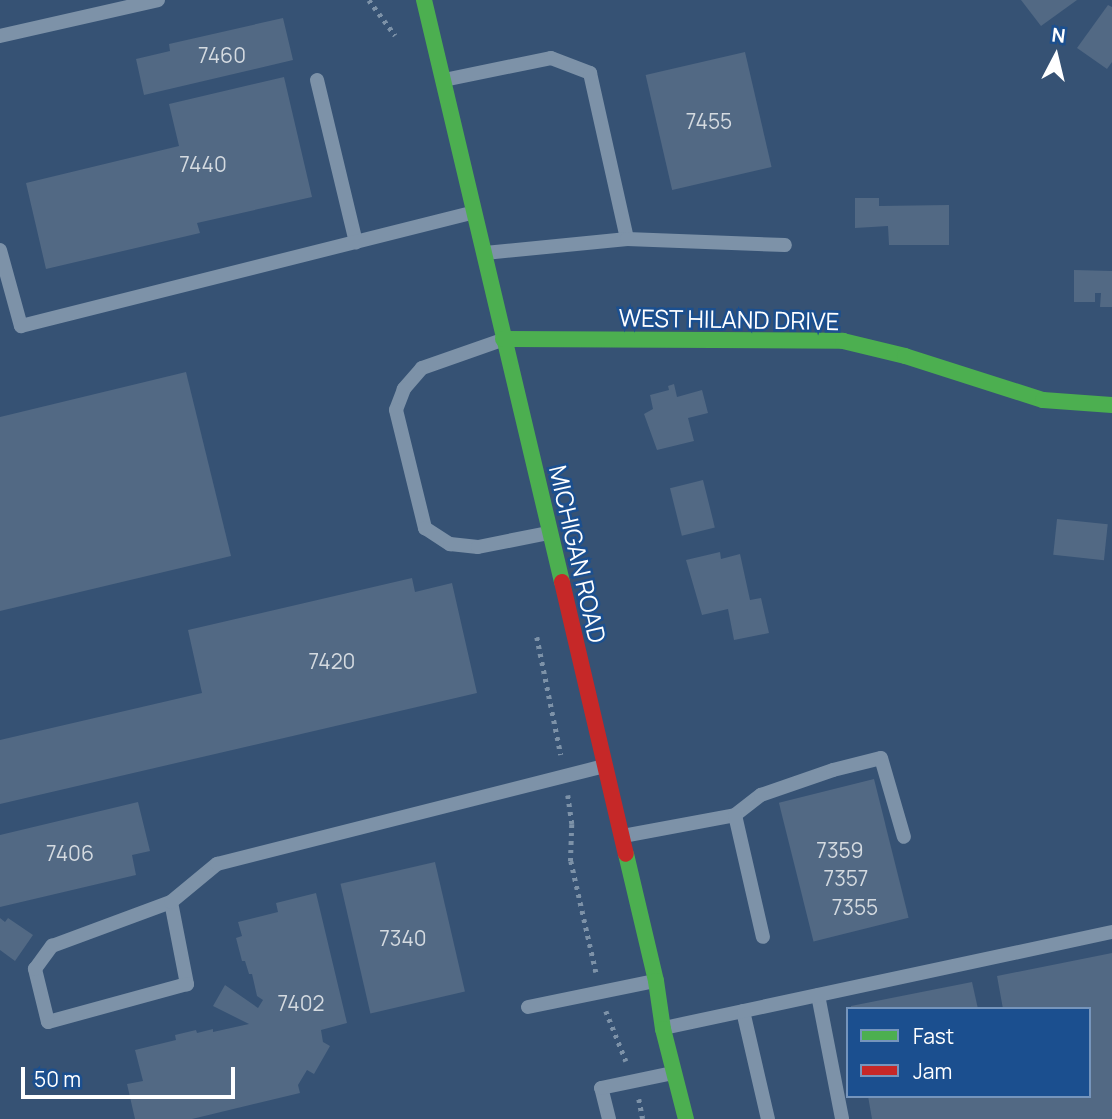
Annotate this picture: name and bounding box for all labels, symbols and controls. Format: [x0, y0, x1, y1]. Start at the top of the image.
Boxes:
north arrow [1021, 21, 1091, 91]
text: N [1050, 21, 1067, 49]
house number: 7460 [198, 42, 246, 68]
house number: 7455 [686, 108, 732, 134]
house number: 7440 [179, 151, 227, 177]
street label: WEST HILAND DRIVE [618, 303, 840, 335]
street label: MICHIGAN ROAD [544, 462, 612, 646]
house number: 7420 [309, 648, 355, 674]
house number: 7359 [816, 837, 864, 863]
house number: 7406 [46, 840, 94, 866]
house number: 7357 [824, 865, 868, 891]
house number: 7355 [832, 894, 878, 920]
house number: 7340 [379, 925, 427, 951]
house number: 7402 [278, 990, 324, 1016]
legend [846, 1007, 1091, 1098]
text: Fast [913, 1022, 954, 1050]
scale bar [24, 1052, 238, 1096]
text: Jam [913, 1057, 952, 1085]
text: 50 m [34, 1065, 81, 1093]

